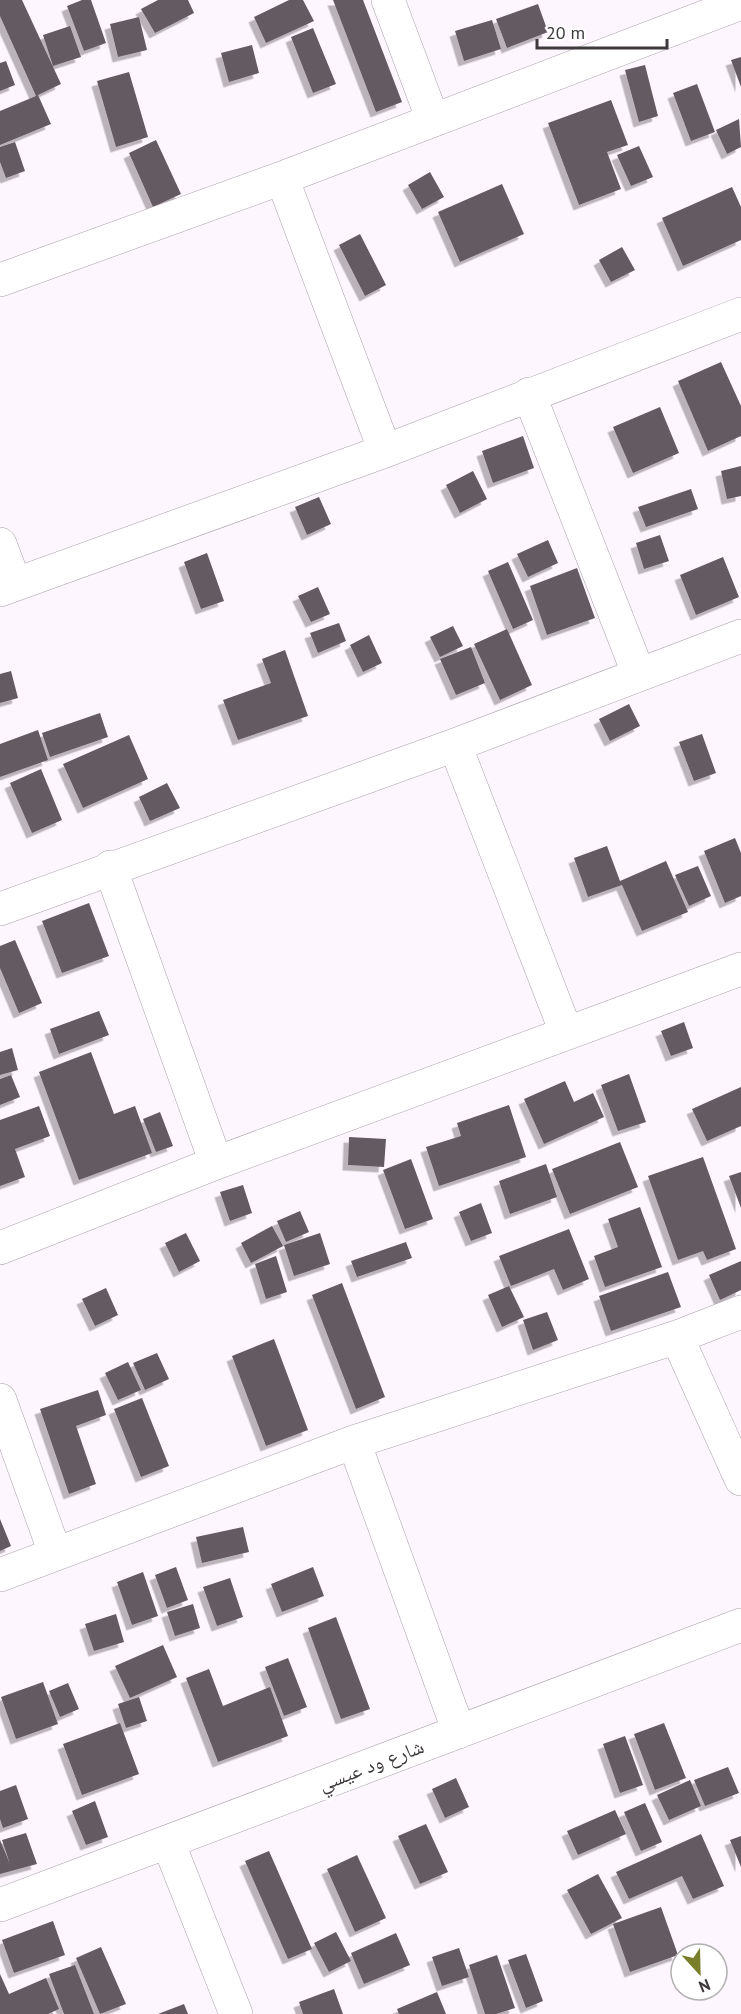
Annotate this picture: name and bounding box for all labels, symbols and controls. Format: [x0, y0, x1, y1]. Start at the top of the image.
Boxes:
scale bar [537, 12, 668, 50]
text: 20 m [546, 21, 585, 44]
street label: شارع ود عيسي [315, 1733, 428, 1800]
north arrow [669, 1942, 729, 2002]
text: N [696, 1975, 713, 1997]

